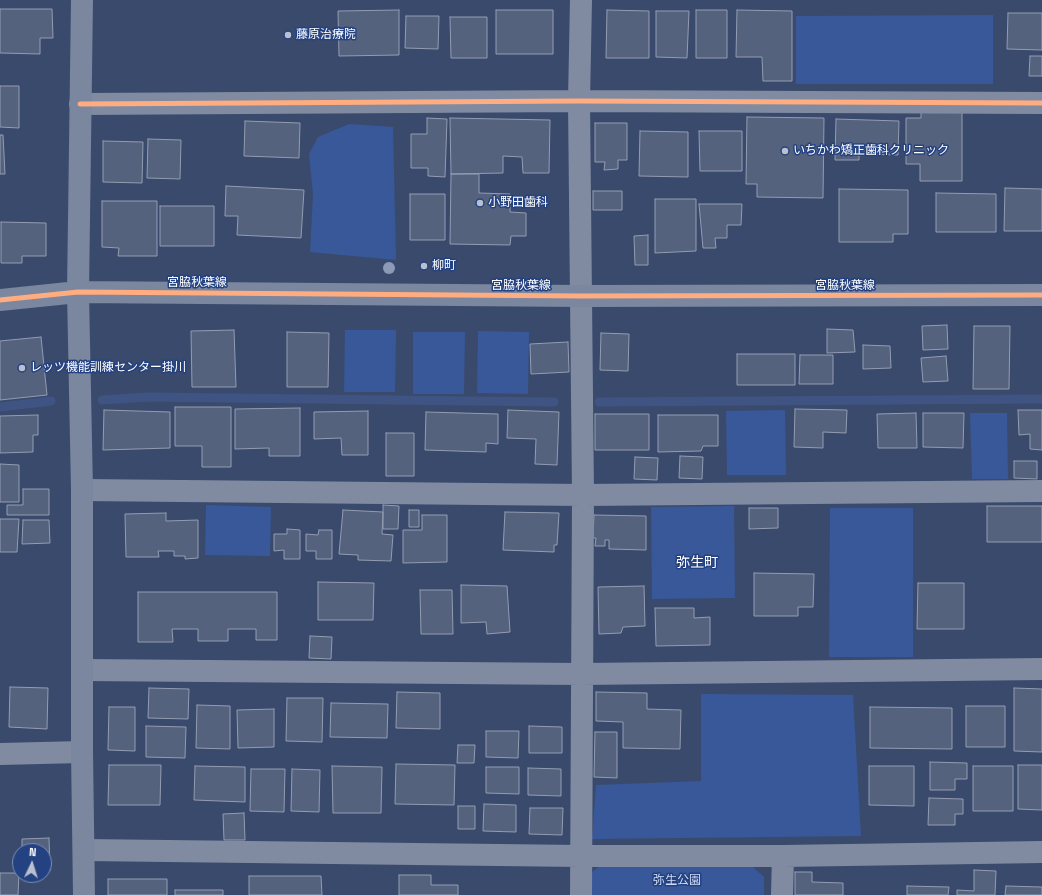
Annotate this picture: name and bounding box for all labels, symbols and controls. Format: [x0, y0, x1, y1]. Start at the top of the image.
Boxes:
place label: 藤原治療院 [296, 28, 356, 42]
marker: 藤原治療院 [283, 30, 293, 40]
place label: いちかわ矯正歯科クリニック [793, 144, 949, 158]
marker: いちかわ矯正歯科クリニック [780, 146, 790, 156]
place label: 小野田歯科 [488, 196, 548, 210]
marker: 小野田歯科 [475, 198, 485, 208]
place label: 柳町 [432, 259, 456, 273]
marker: 柳町 [419, 261, 429, 271]
street label: 宮脇秋葉線 [167, 276, 227, 290]
street label: 宮脇秋葉線 [491, 279, 551, 293]
street label: 宮脇秋葉線 [815, 279, 875, 293]
place label: レッツ機能訓練センター掛川 [30, 361, 186, 375]
marker: レッツ機能訓練センター掛川 [17, 363, 27, 373]
district label: 弥生町 [676, 555, 718, 571]
north arrow [12, 843, 52, 883]
text: N [29, 845, 37, 859]
park label: 弥生公園 [653, 874, 701, 888]

